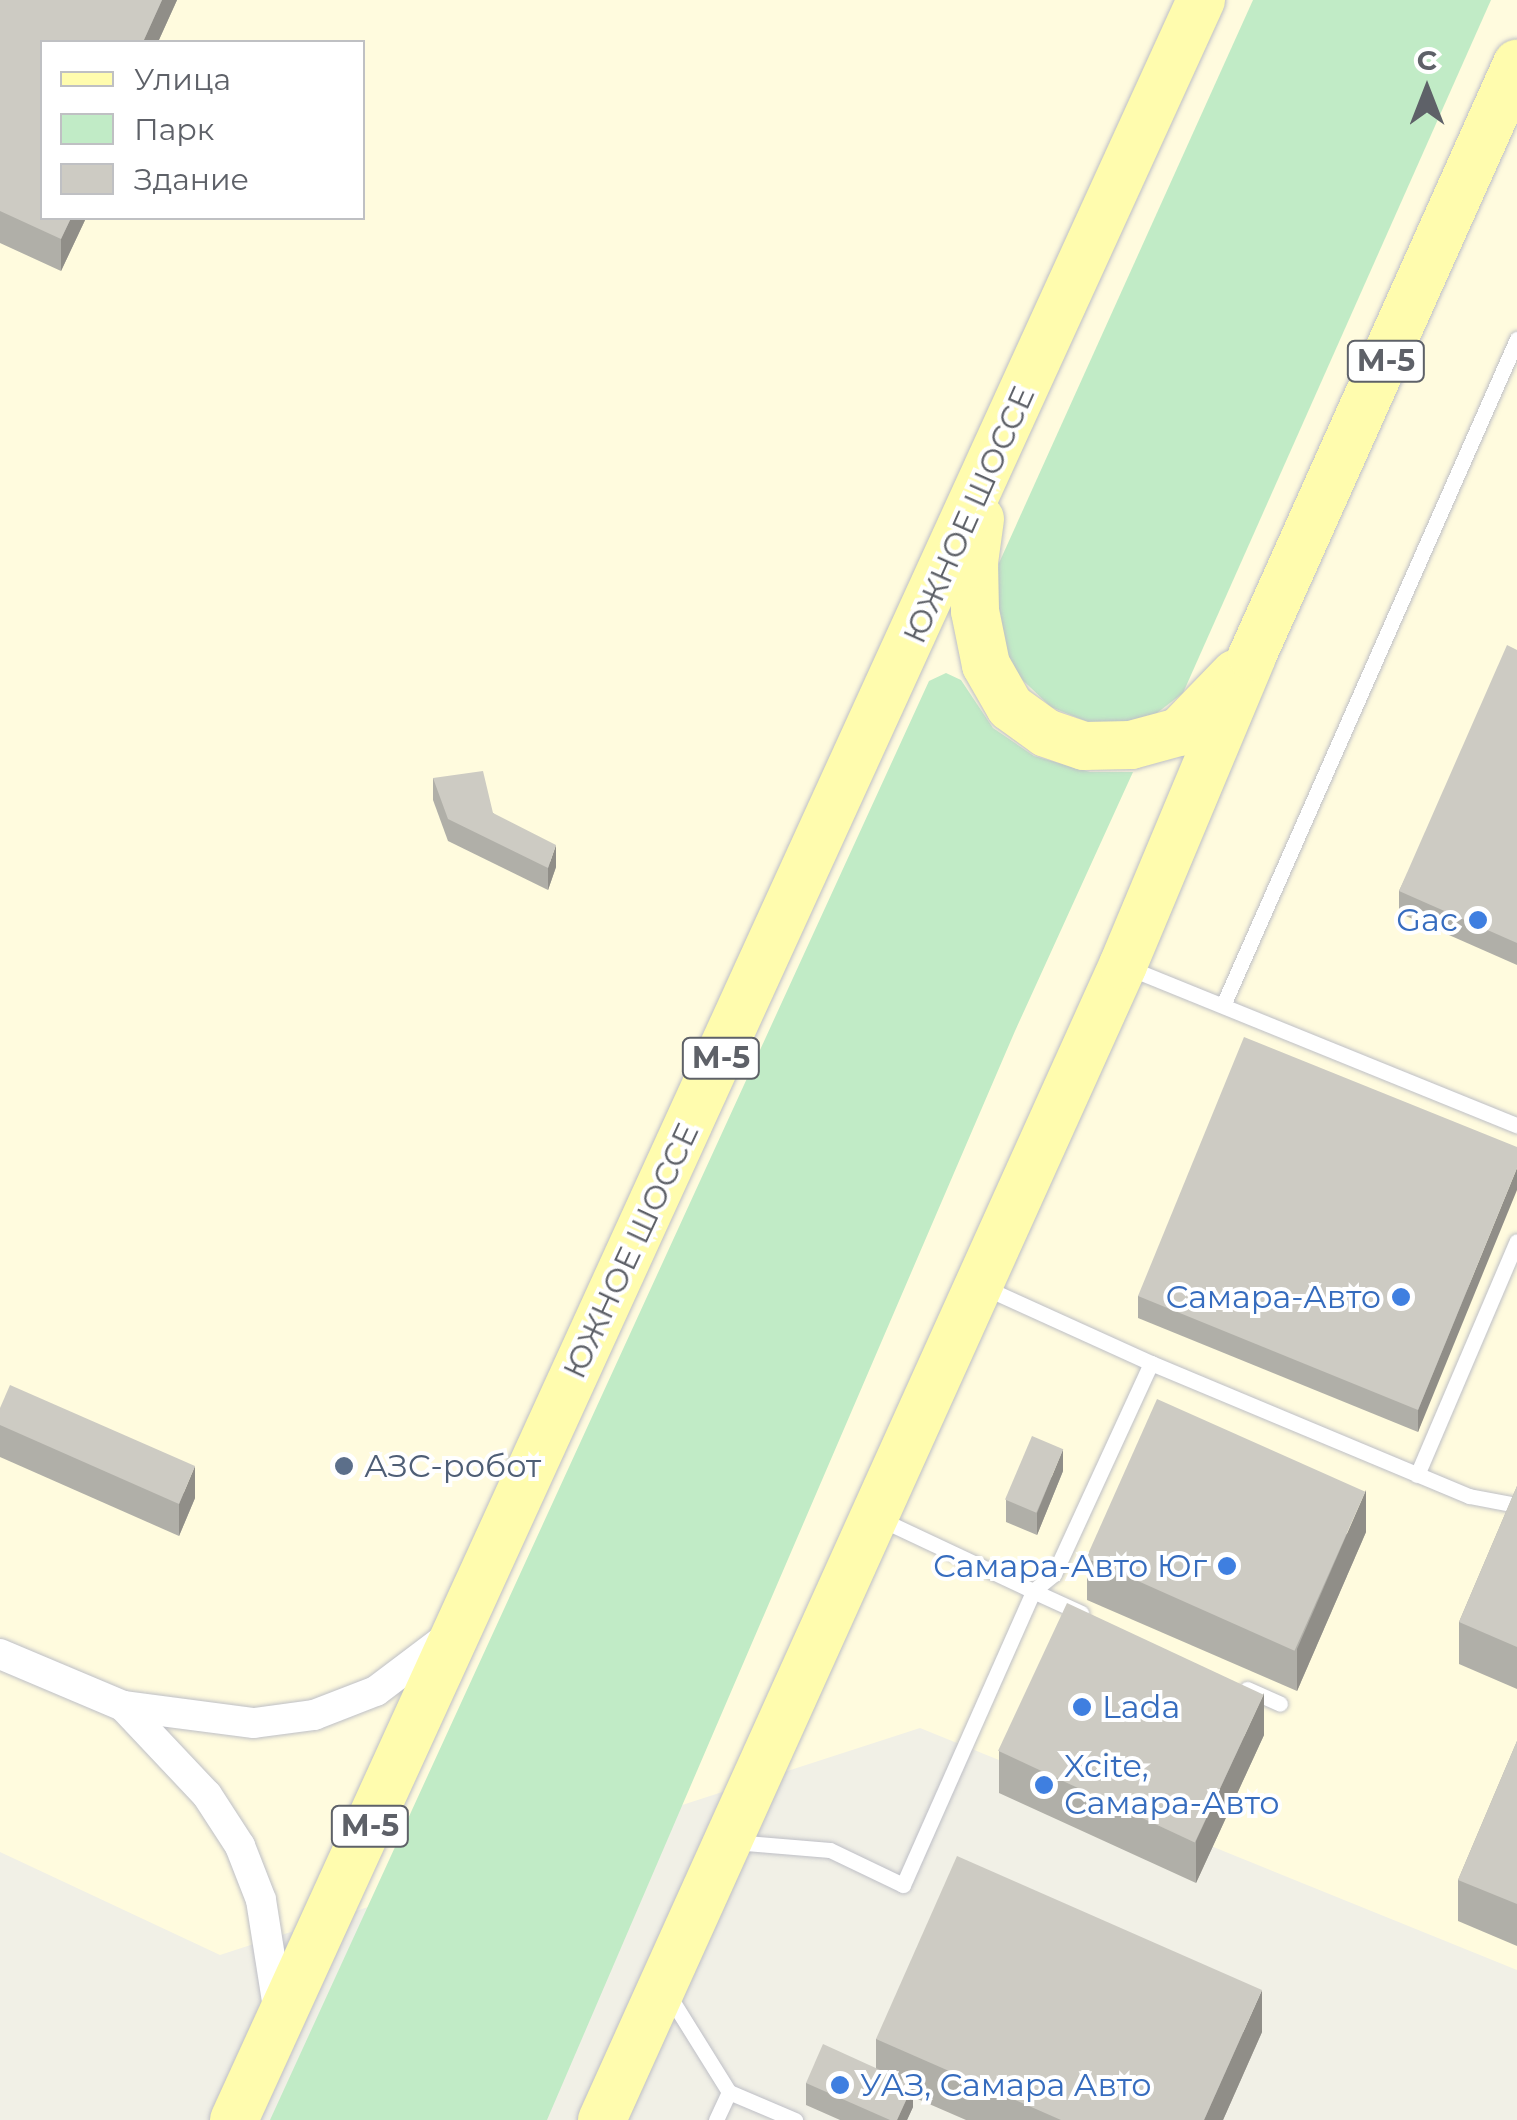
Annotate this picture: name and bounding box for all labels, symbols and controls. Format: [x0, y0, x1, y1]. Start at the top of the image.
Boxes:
legend [40, 40, 365, 220]
north arrow [1377, 40, 1477, 140]
text: С [1417, 43, 1437, 77]
text: Улица [134, 61, 231, 98]
text: Парк [134, 111, 214, 148]
text: Здание [134, 161, 249, 198]
road number: М-5 [1346, 336, 1426, 386]
street label: ЮЖНОЕ ШОССЕ [895, 381, 1043, 649]
place label: Gac [1396, 901, 1458, 939]
marker: Gac [1467, 909, 1489, 931]
road number: М-5 [681, 1033, 761, 1083]
street label: ЮЖНОЕ ШОССЕ [555, 1117, 707, 1385]
place label: Самара-Авто [1166, 1278, 1381, 1316]
marker: Самара-Авто [1390, 1286, 1412, 1308]
place label: АЗС-робот [364, 1447, 541, 1485]
marker: АЗС-робот [333, 1455, 355, 1477]
place label: Самара-Авто Юг [933, 1547, 1207, 1585]
marker: Самара-Авто Юг [1216, 1555, 1238, 1577]
place label: Lada [1102, 1688, 1180, 1726]
marker: Lada [1071, 1696, 1093, 1718]
place label: Xcite, Самара-Авто [1064, 1748, 1279, 1823]
marker: Xcite, Самара-Авто [1033, 1774, 1055, 1796]
road number: М-5 [330, 1801, 410, 1851]
place label: УАЗ, Самара Авто [860, 2066, 1152, 2104]
marker: УАЗ, Самара Авто [829, 2074, 851, 2096]

